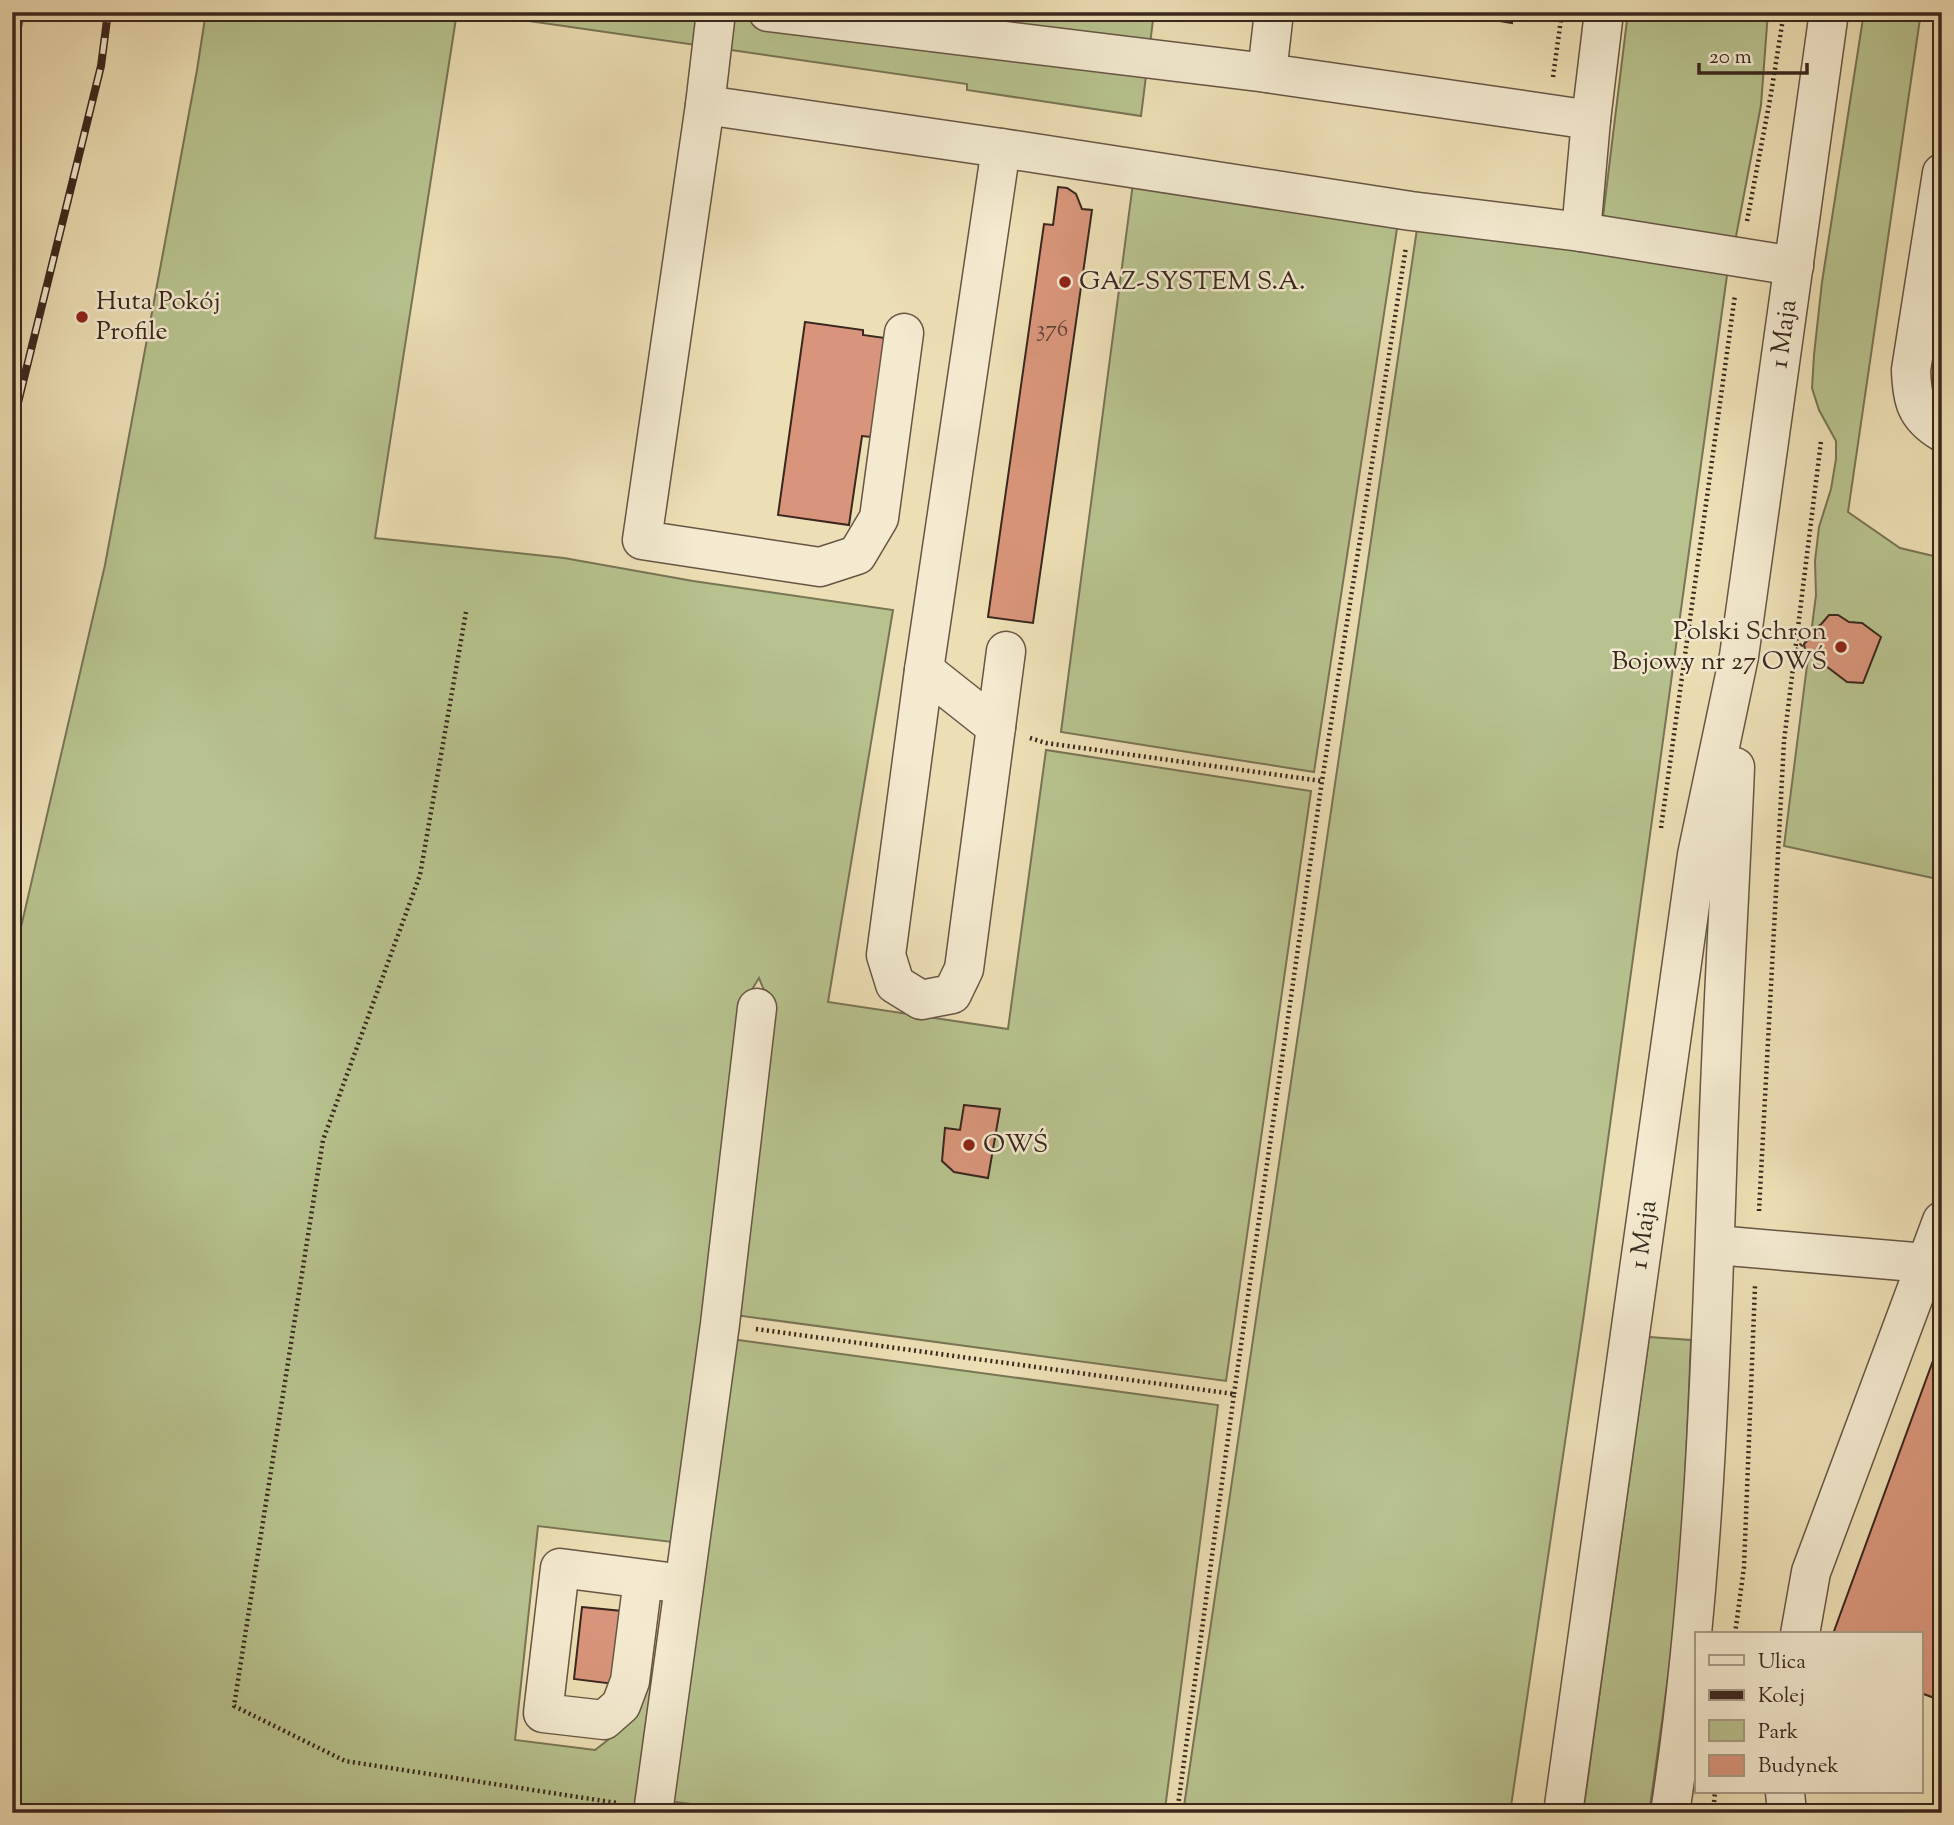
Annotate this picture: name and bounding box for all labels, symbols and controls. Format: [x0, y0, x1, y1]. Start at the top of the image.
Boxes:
scale bar [1699, 32, 1807, 76]
text: 20 m [1709, 43, 1752, 73]
place label: GAZ-SYSTEM S.A. [1079, 264, 1306, 301]
marker: GAZ-SYSTEM S.A. [1057, 274, 1073, 290]
place label: Huta Pokój Profile [96, 284, 221, 351]
street label: 1 Maja [1761, 297, 1807, 371]
marker: Huta Pokój Profile [74, 309, 90, 325]
house number: 376 [1036, 314, 1068, 347]
place label: Polski Schron Bojowy nr 27 OWŚ [1611, 614, 1827, 681]
marker: Polski Schron Bojowy nr 27 OWŚ [1833, 639, 1849, 655]
place label: OWŚ [983, 1127, 1048, 1164]
marker: OWŚ [961, 1137, 977, 1153]
street label: 1 Maja [1621, 1198, 1667, 1271]
legend [1695, 1632, 1923, 1794]
text: Ulica [1758, 1648, 1806, 1678]
text: Kolej [1758, 1682, 1805, 1712]
text: Park [1758, 1718, 1799, 1748]
text: Budynek [1758, 1752, 1839, 1782]

